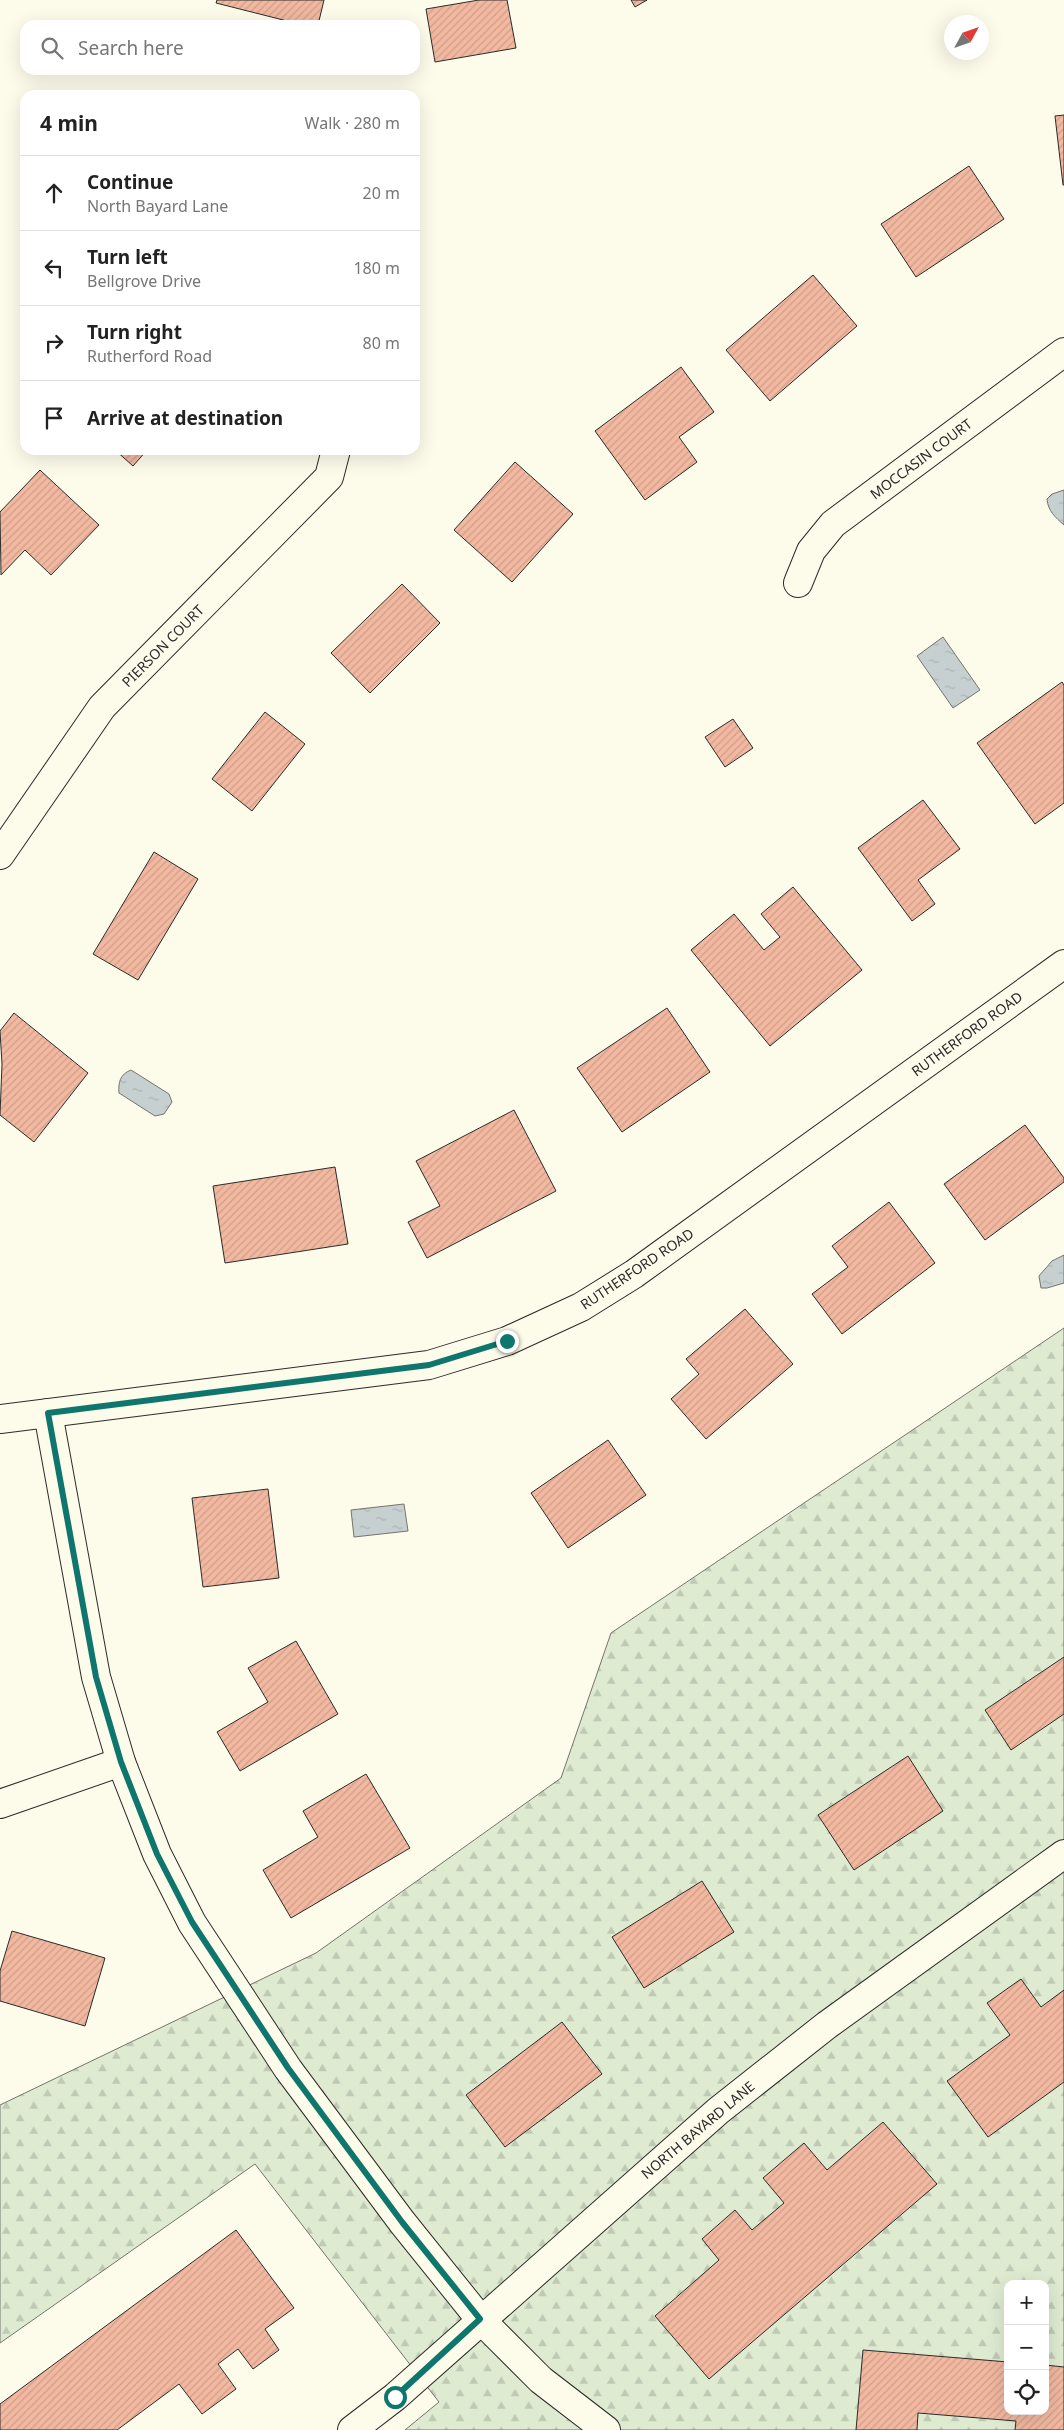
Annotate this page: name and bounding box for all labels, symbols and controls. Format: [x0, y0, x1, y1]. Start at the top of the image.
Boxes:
north arrow [944, 15, 989, 60]
search box [20, 20, 420, 75]
icon: search [38, 34, 66, 62]
text: Search here [78, 35, 184, 61]
text: 4 min [40, 109, 98, 137]
text: Walk · 280 m [305, 112, 400, 134]
text: Continue [87, 169, 173, 195]
icon: ahead [40, 179, 68, 207]
text: 20 m [363, 182, 400, 204]
text: North Bayard Lane [87, 195, 228, 217]
text: Turn left [87, 244, 168, 270]
icon: left [40, 254, 68, 282]
text: 180 m [353, 257, 400, 279]
text: Bellgrove Drive [87, 270, 201, 292]
text: Turn right [87, 319, 182, 345]
icon: right [40, 329, 68, 357]
text: 80 m [363, 332, 400, 354]
text: Rutherford Road [87, 345, 212, 367]
icon: arrive [40, 404, 68, 432]
text: Arrive at destination [87, 405, 283, 431]
street label: MOCCASIN COURT [866, 414, 976, 503]
street label: PIERSON COURT [117, 600, 208, 691]
street label: RUTHERFORD ROAD [907, 987, 1026, 1080]
street label: RUTHERFORD ROAD [576, 1224, 697, 1314]
route end [496, 1330, 519, 1353]
street label: NORTH BAYARD LANE [637, 2077, 758, 2183]
map controls [1004, 2280, 1049, 2415]
button: + [1004, 2280, 1049, 2325]
button: − [1004, 2325, 1049, 2370]
button: locate [1004, 2370, 1049, 2415]
route start [384, 2386, 407, 2409]

